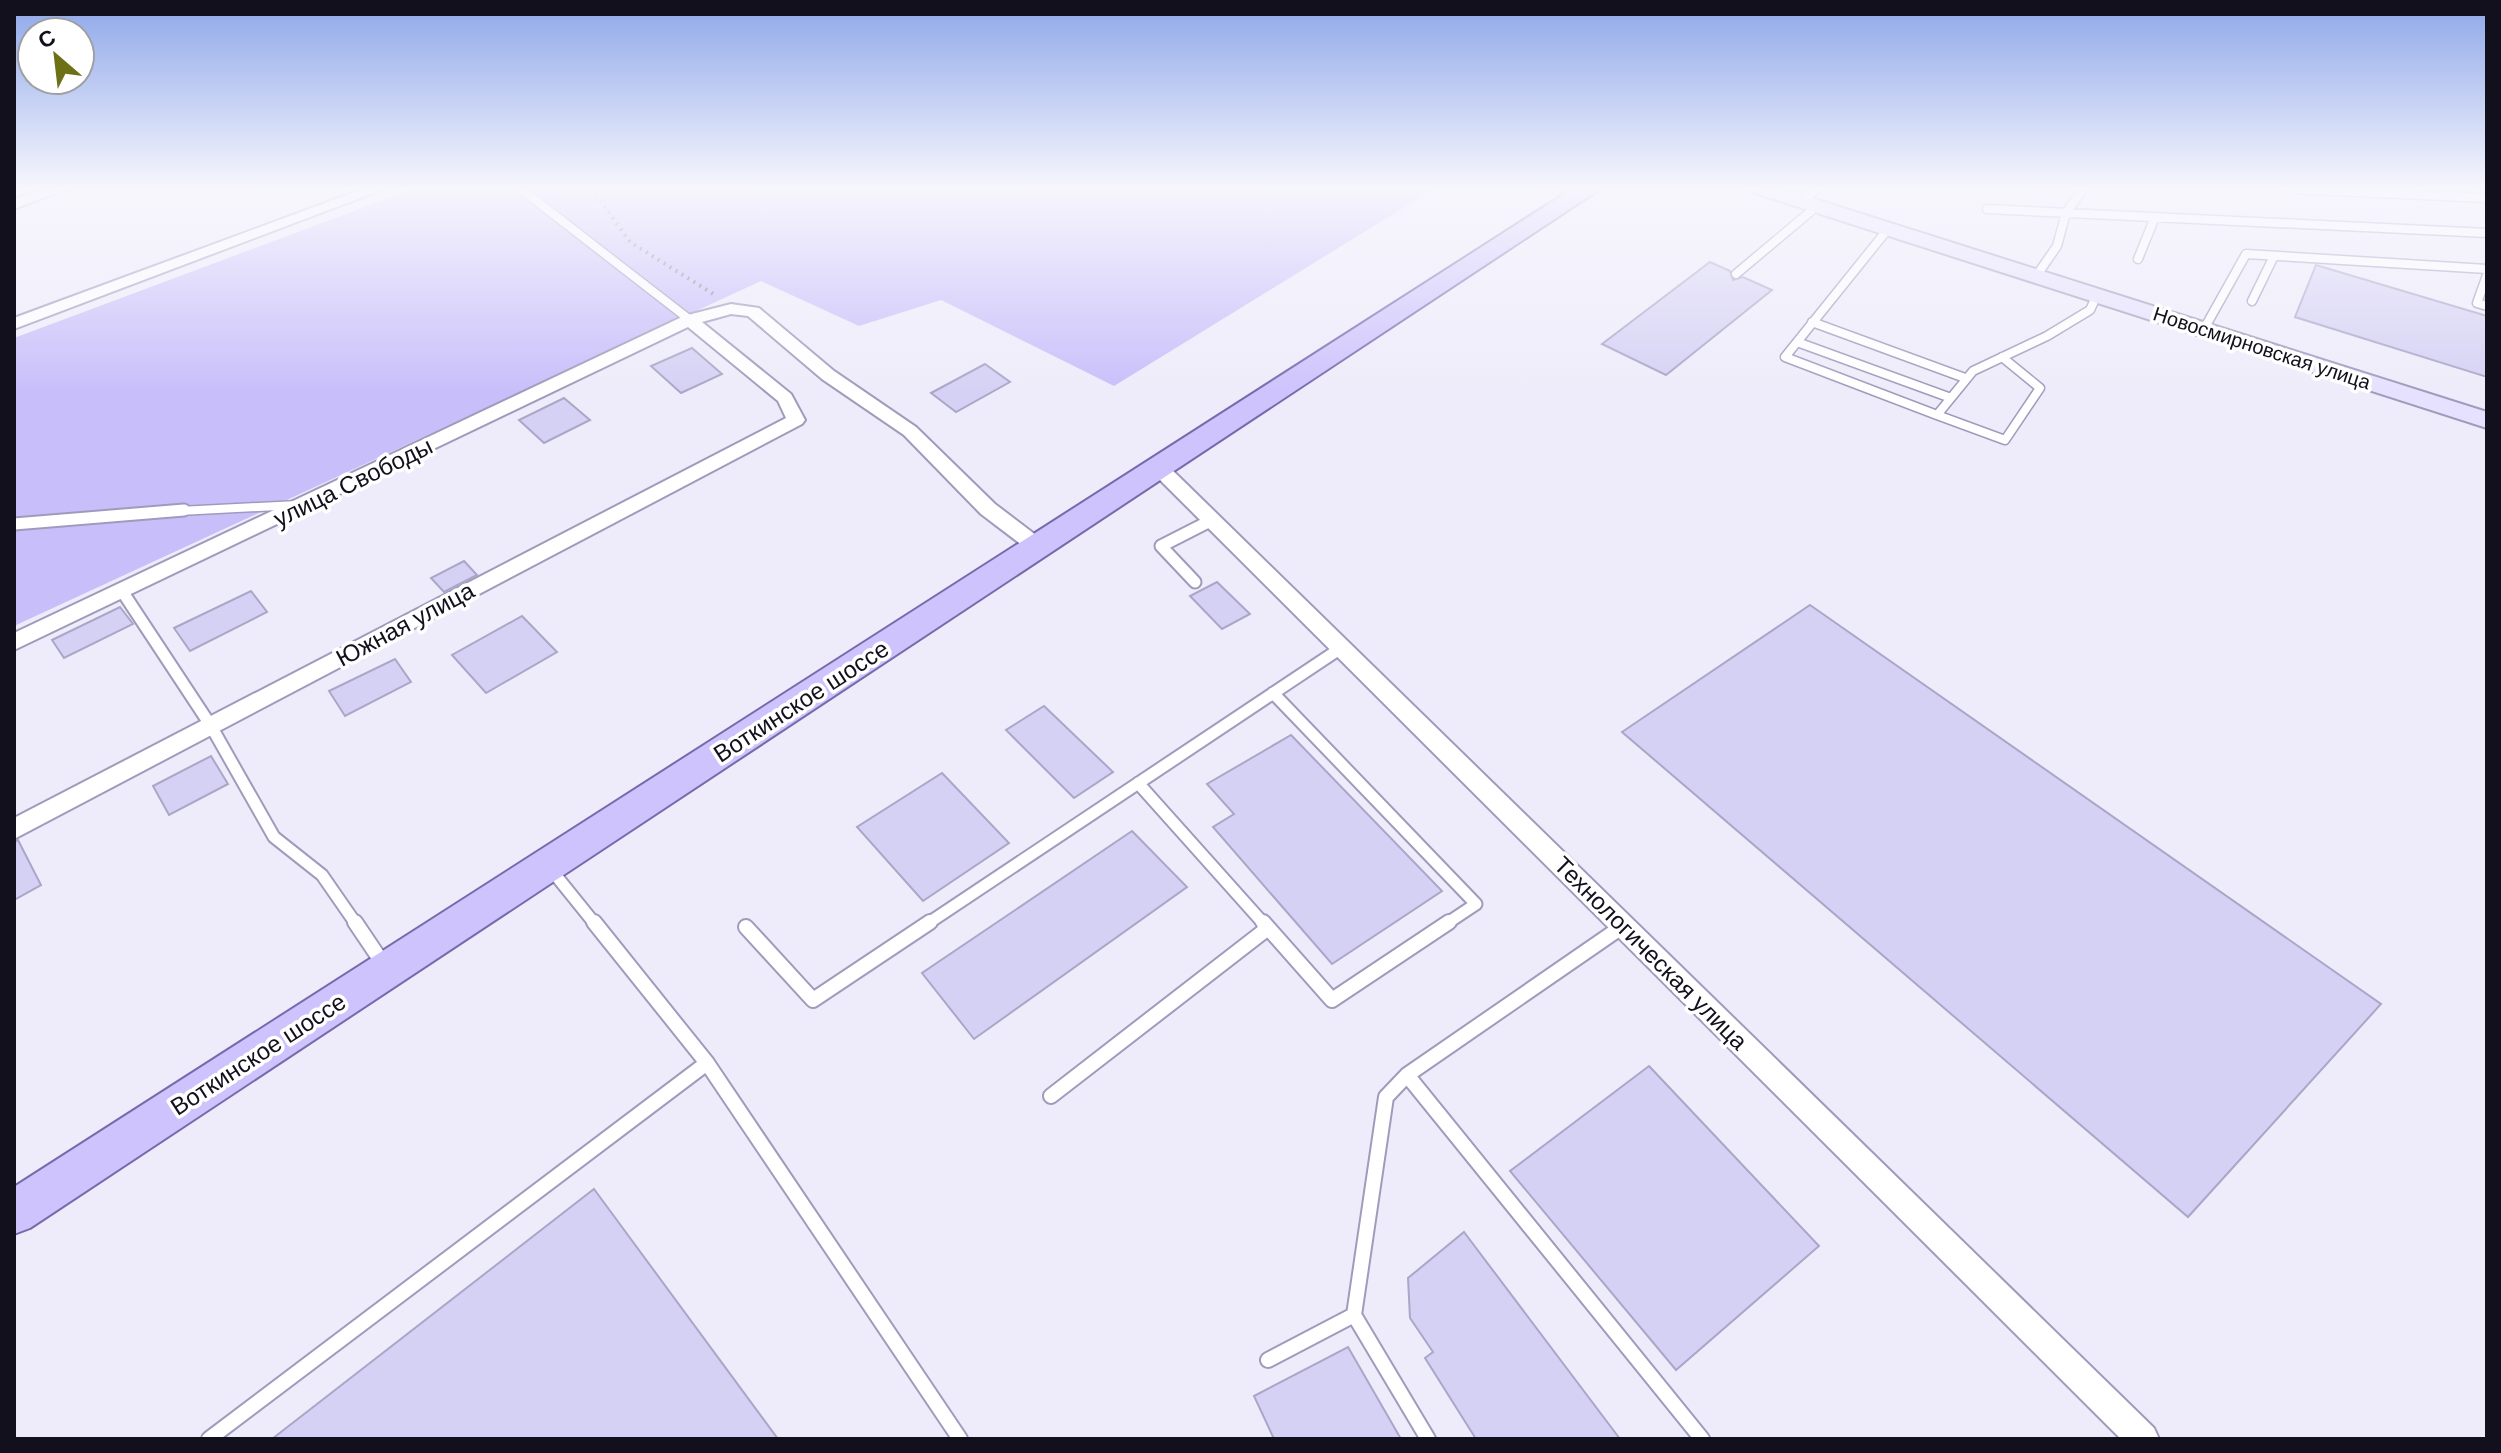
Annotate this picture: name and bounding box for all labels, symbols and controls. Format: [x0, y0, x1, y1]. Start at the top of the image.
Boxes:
north arrow [16, 16, 96, 96]
text: С [33, 22, 61, 55]
street label: Новосмирновская улица [2150, 301, 2375, 396]
street label: улица Свободы [268, 430, 438, 534]
street label: Южная улица [331, 574, 480, 673]
street label: Воткинское шоссе [708, 633, 894, 769]
street label: Технологическая улица [1548, 850, 1755, 1057]
street label: Воткинское шоссе [165, 986, 351, 1122]

